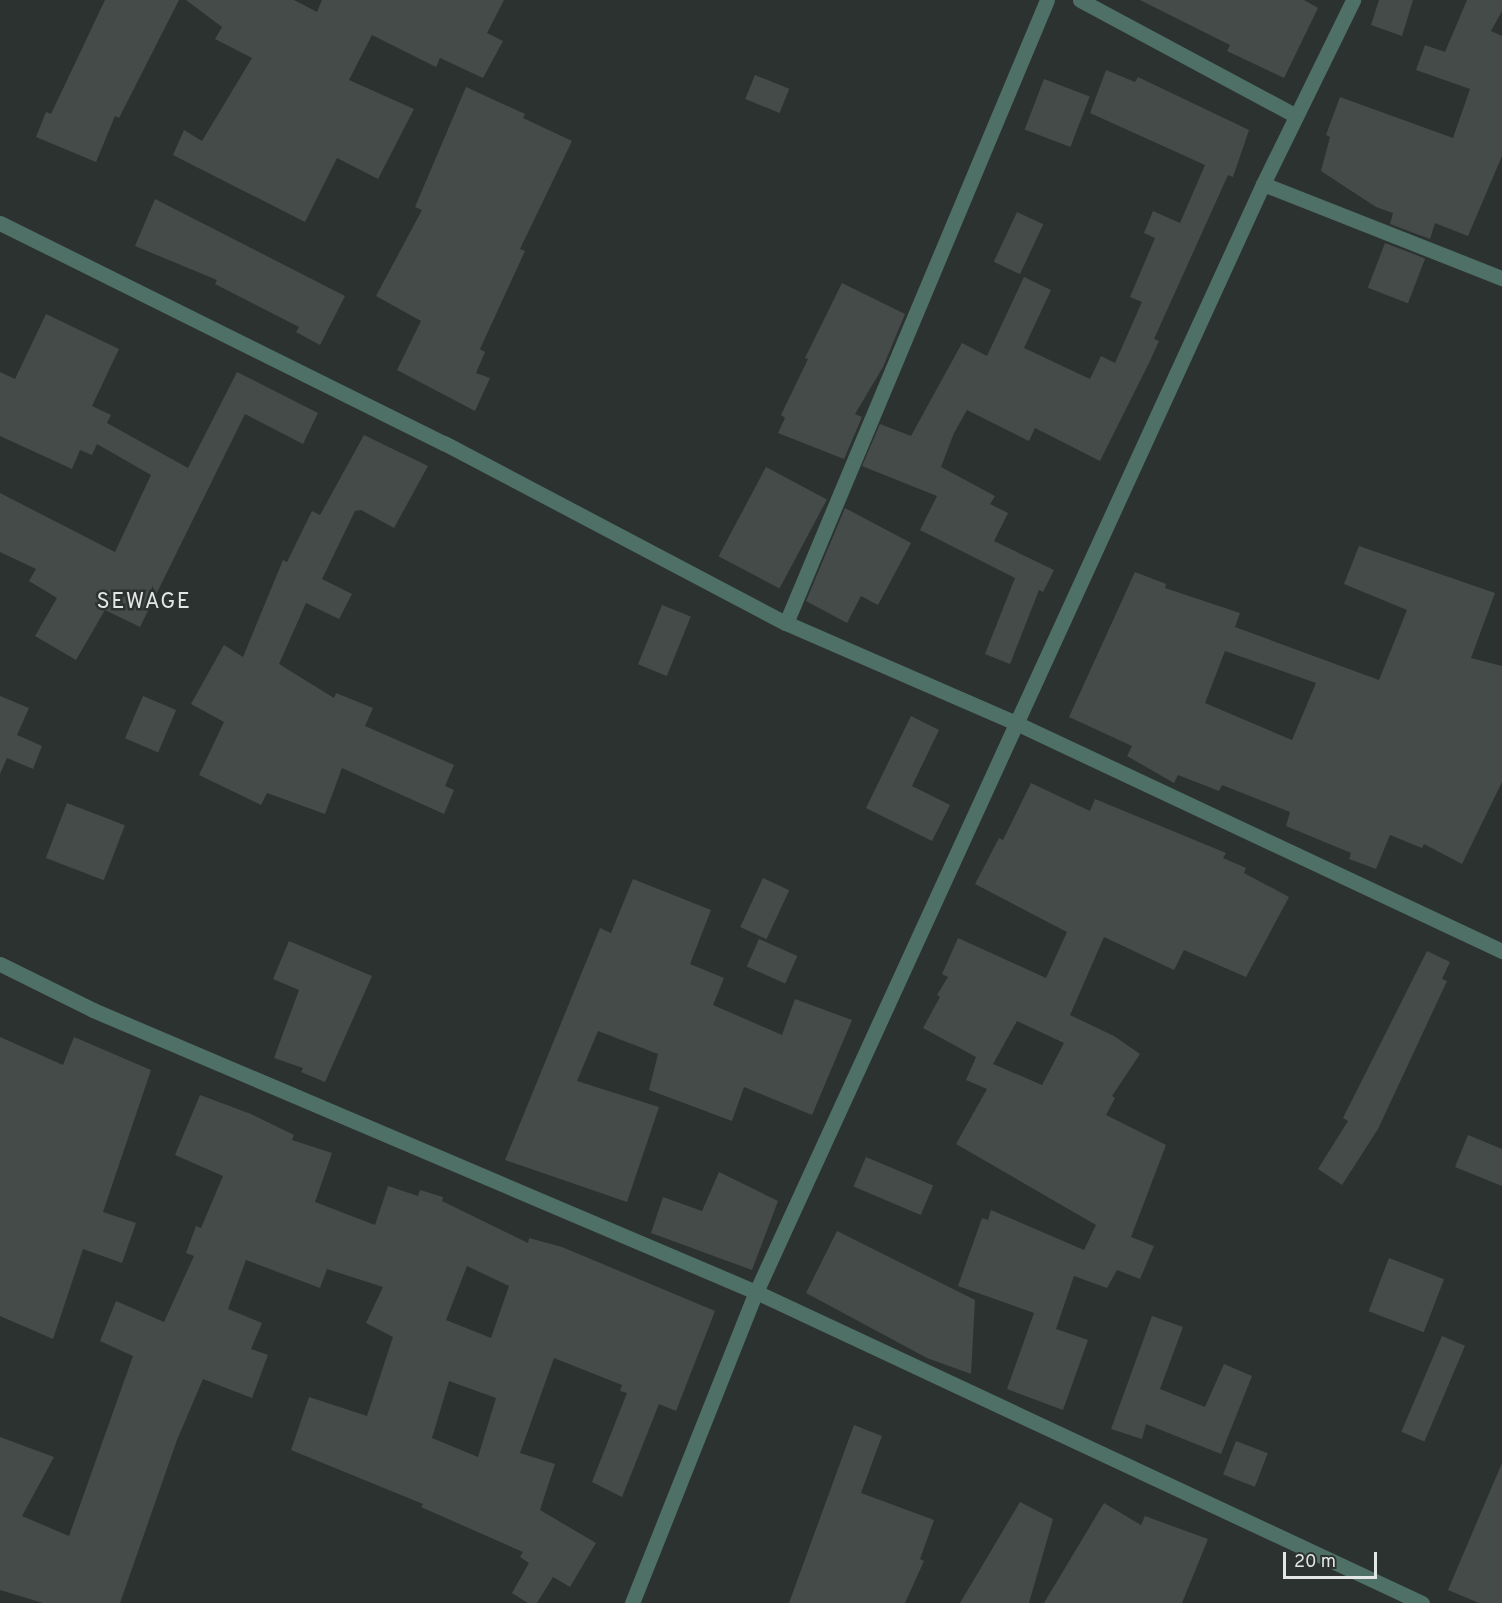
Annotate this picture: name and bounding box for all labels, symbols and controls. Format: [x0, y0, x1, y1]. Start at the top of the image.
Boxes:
district label: SEWAGE [97, 590, 191, 616]
scale bar [1286, 1540, 1380, 1578]
text: 20 m [1294, 1551, 1336, 1574]

